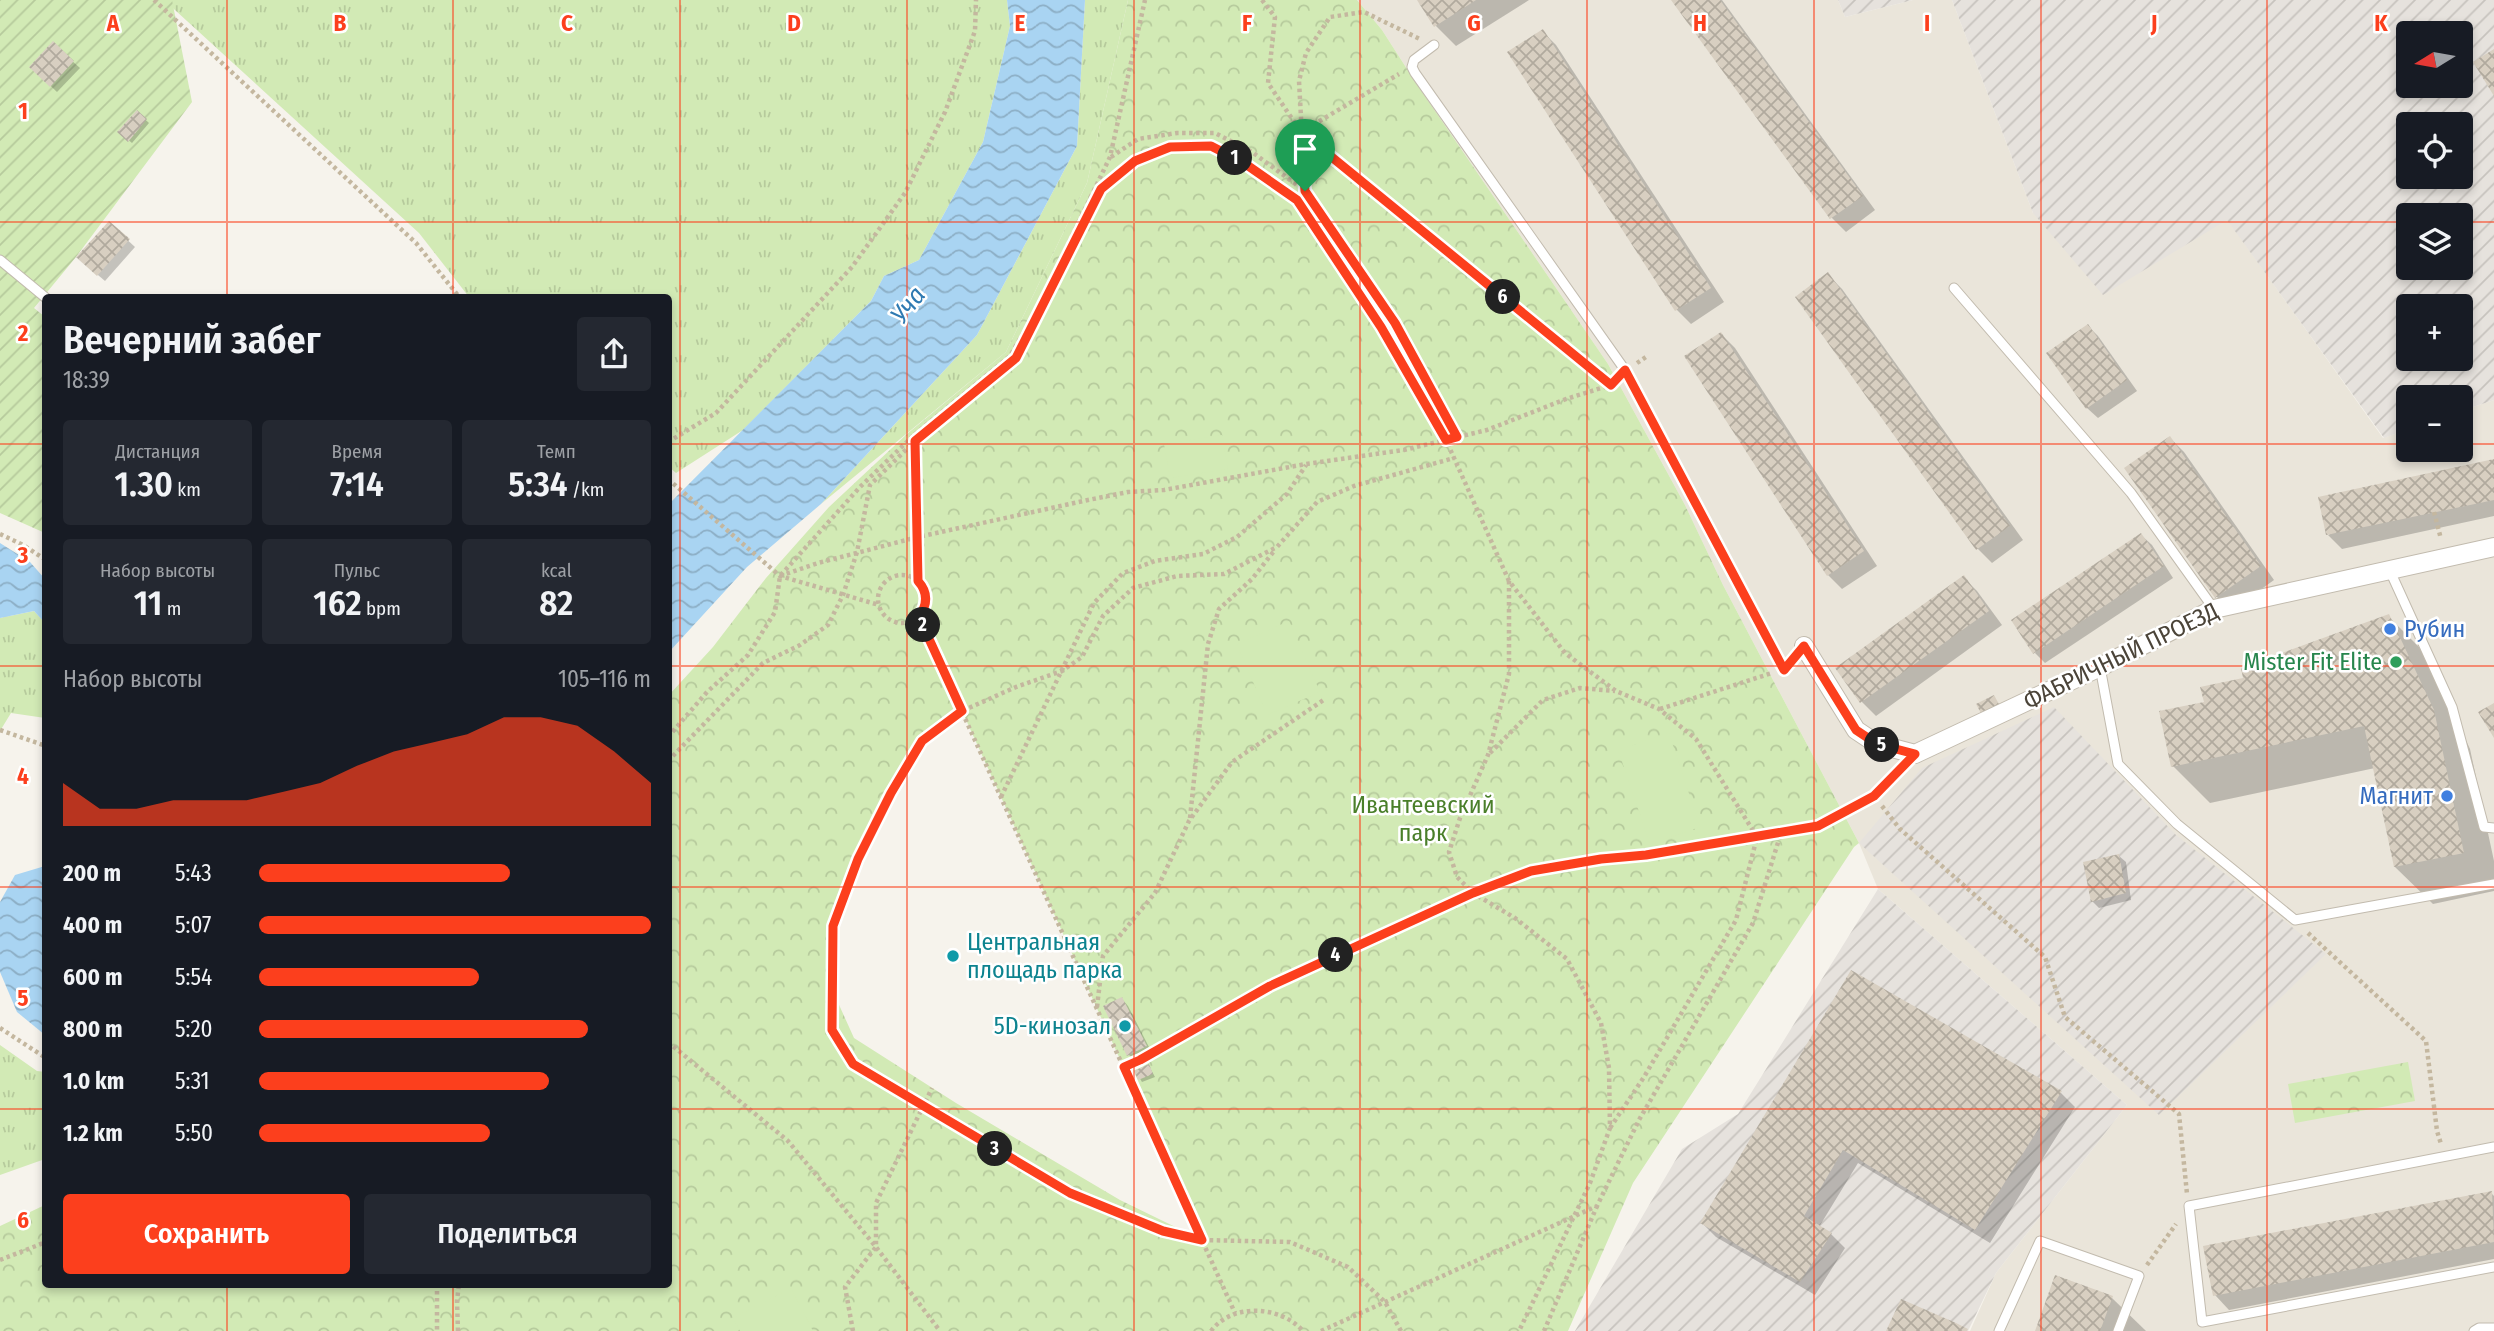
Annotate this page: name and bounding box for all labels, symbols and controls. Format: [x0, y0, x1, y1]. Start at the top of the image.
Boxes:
text: A [106, 9, 120, 37]
text: B [334, 9, 347, 37]
text: C [561, 9, 573, 37]
text: D [787, 9, 801, 37]
text: E [1015, 9, 1026, 37]
text: F [1242, 9, 1252, 37]
text: G [1467, 9, 1481, 37]
text: H [1693, 9, 1707, 37]
text: I [1924, 9, 1930, 37]
text: J [2150, 9, 2157, 37]
text: K [2374, 9, 2388, 37]
north arrow [2396, 21, 2473, 98]
map controls [2396, 21, 2473, 462]
text: 1 [18, 97, 28, 125]
button: locate [2396, 112, 2473, 189]
pin [1275, 119, 1335, 191]
icon: arrive [1286, 130, 1324, 168]
pin: 1 [1218, 140, 1252, 176]
text: 1 [1230, 146, 1239, 169]
button: layers [2396, 203, 2473, 280]
water label: Уча [884, 280, 932, 330]
pin: 6 [1486, 280, 1520, 314]
text: 6 [1498, 285, 1507, 308]
button: + [2396, 294, 2473, 371]
text: Вечерний забег [63, 317, 321, 363]
button: share [577, 317, 651, 391]
text: 2 [17, 319, 29, 347]
text: 18:39 [63, 366, 110, 394]
button: − [2396, 385, 2473, 462]
text: Дистанция [115, 440, 200, 463]
text: Время [332, 440, 382, 463]
text: Темп [537, 440, 576, 463]
text: 1.30 [115, 463, 173, 505]
text: 7:14 [330, 463, 384, 505]
text: 5:34 [508, 463, 568, 505]
text: km [173, 478, 201, 501]
text: /km [568, 478, 604, 501]
text: 3 [17, 541, 29, 569]
text: Набор высоты [100, 559, 215, 582]
text: Пульс [334, 559, 380, 582]
text: kcal [541, 559, 572, 582]
text: 11 [134, 582, 162, 624]
text: 162 [313, 582, 362, 624]
text: 82 [539, 582, 573, 624]
text: m [162, 597, 181, 620]
text: bpm [362, 597, 401, 620]
street label: ФАБРИЧНЫЙ ПРОЕЗД [2019, 597, 2223, 715]
pin: 2 [906, 608, 940, 642]
text: 2 [918, 613, 927, 636]
place label: Рубин [2404, 615, 2465, 643]
marker: Рубин [2382, 621, 2398, 637]
place label: Mister Fit Elite [2243, 648, 2382, 676]
marker: Mister Fit Elite [2388, 654, 2404, 670]
text: Набор высоты [63, 665, 202, 693]
text: 105–116 m [558, 665, 651, 693]
pin: 5 [1864, 728, 1899, 762]
text: 5 [1877, 733, 1886, 756]
text: 4 [17, 762, 29, 790]
place label: Магнит [2359, 782, 2433, 810]
marker: Магнит [2439, 788, 2455, 804]
park label: Ивантеевский парк [1351, 791, 1495, 847]
text: 200 m [63, 859, 121, 887]
text: 5:43 [175, 859, 212, 887]
text: 400 m [63, 911, 122, 939]
text: 5:07 [175, 911, 211, 939]
place label: Центральная площадь парка [967, 928, 1122, 984]
pin: 4 [1318, 937, 1354, 972]
text: 4 [1331, 943, 1340, 966]
marker: Центральная площадь парка [945, 948, 961, 964]
text: 600 m [63, 963, 122, 991]
text: 5:54 [175, 963, 212, 991]
text: 5 [17, 984, 29, 1012]
place label: 5D-кинозал [994, 1012, 1111, 1040]
text: 800 m [63, 1015, 123, 1043]
text: 5:20 [175, 1015, 213, 1043]
marker: 5D-кинозал [1117, 1018, 1133, 1034]
text: 1.0 km [63, 1067, 124, 1095]
text: 5:31 [175, 1067, 209, 1095]
text: 1.2 km [63, 1119, 123, 1147]
text: 5:50 [175, 1119, 213, 1147]
pin: 3 [978, 1132, 1012, 1166]
text: 3 [990, 1137, 999, 1160]
button: Сохранить [63, 1194, 350, 1274]
button: Поделиться [364, 1194, 651, 1274]
text: 6 [17, 1206, 29, 1234]

